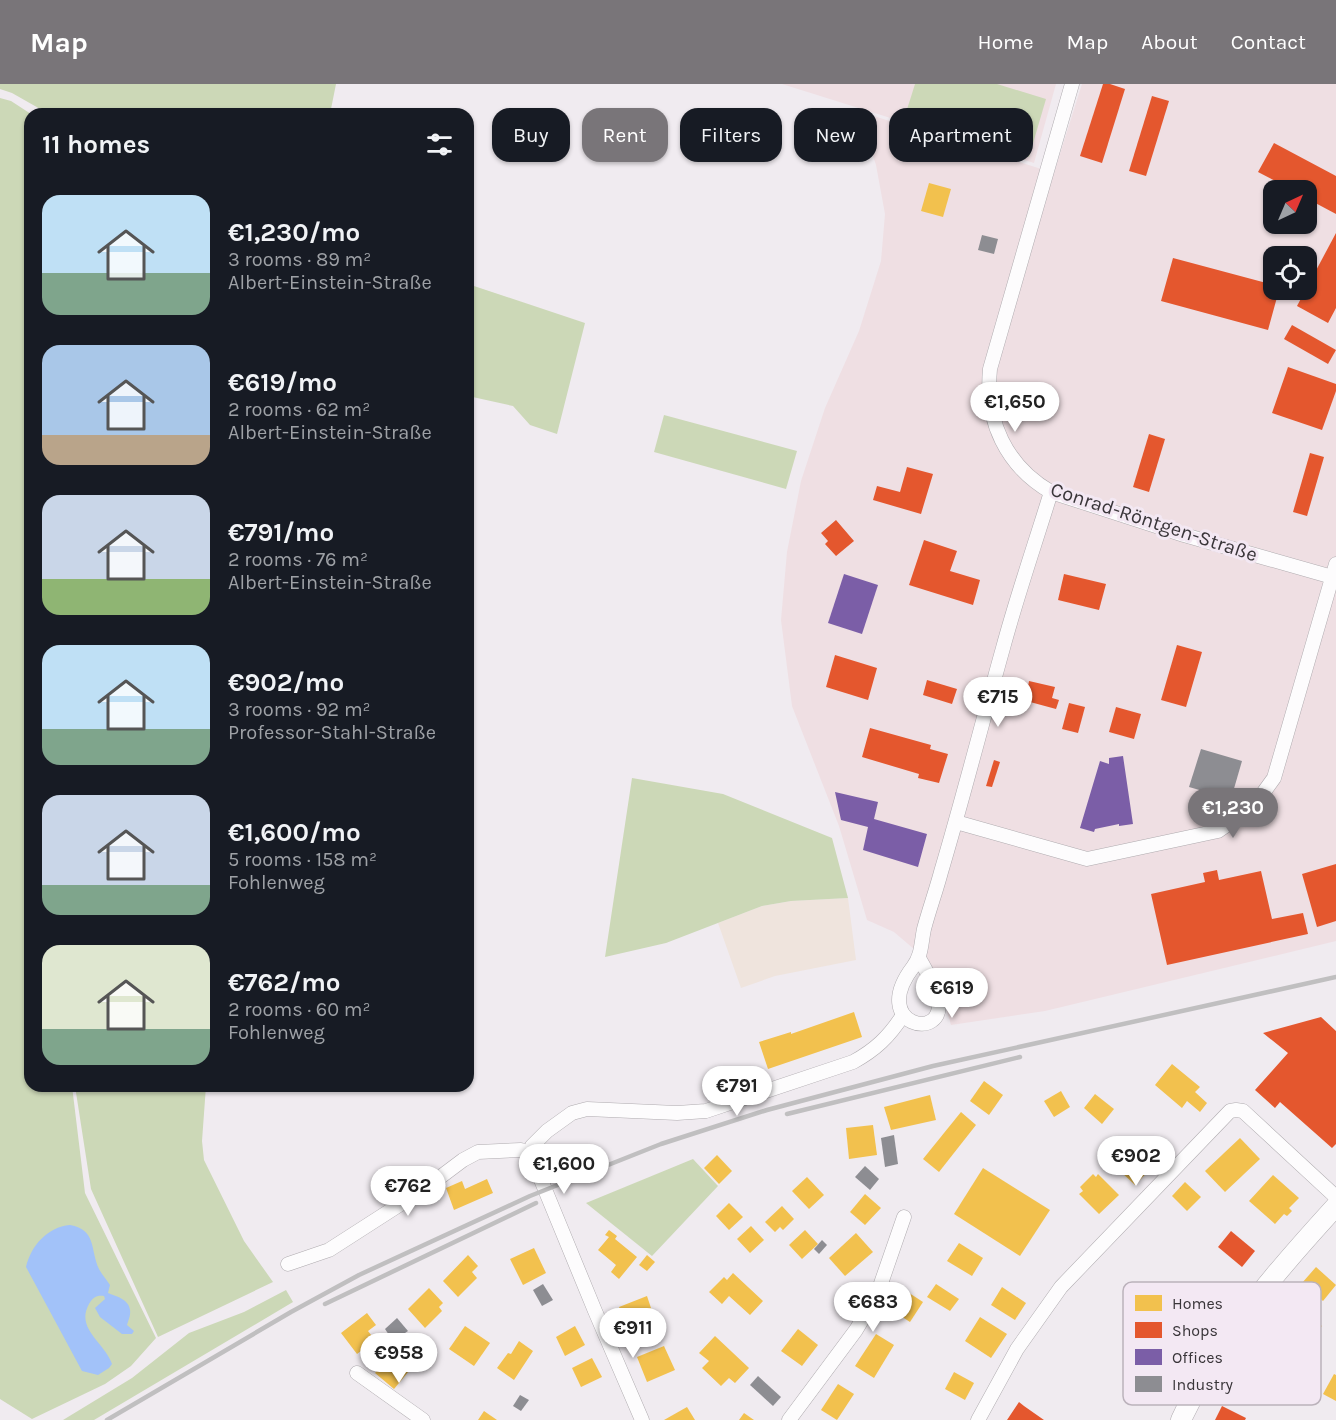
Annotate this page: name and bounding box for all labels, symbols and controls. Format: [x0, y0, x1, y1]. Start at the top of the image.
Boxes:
text: Map [30, 26, 88, 59]
text: Home [978, 30, 1034, 54]
text: Map [1067, 30, 1108, 54]
text: About [1141, 30, 1198, 54]
text: Contact [1231, 30, 1306, 54]
chip: Buy [492, 108, 570, 162]
chip: Rent [582, 108, 668, 162]
chip: Filters [680, 108, 782, 162]
chip: New [794, 108, 877, 162]
chip: Apartment [889, 108, 1033, 162]
icon: filters [423, 128, 456, 161]
text: 11 homes [42, 129, 150, 160]
north arrow [1263, 180, 1317, 234]
map controls [1263, 180, 1317, 300]
text: €1,230/mo [228, 217, 360, 248]
icon: home [90, 219, 162, 291]
button: locate [1263, 246, 1317, 300]
text: 3 rooms · 89 m² [228, 248, 371, 271]
text: Albert-Einstein-Straße [228, 271, 432, 294]
text: €619/mo [228, 367, 337, 398]
icon: home [90, 369, 162, 441]
pin: €1,650 [966, 382, 1064, 433]
text: €1,650 [984, 390, 1046, 413]
text: 2 rooms · 62 m² [228, 398, 370, 421]
text: Albert-Einstein-Straße [228, 421, 432, 444]
street label: Conrad-Röntgen-Straße [1048, 478, 1260, 566]
text: €791/mo [228, 517, 334, 548]
icon: home [90, 519, 162, 591]
text: 2 rooms · 76 m² [228, 548, 368, 571]
text: Albert-Einstein-Straße [228, 571, 432, 594]
text: €902/mo [228, 667, 344, 698]
icon: home [90, 669, 162, 741]
pin: €715 [962, 677, 1034, 728]
text: €715 [977, 685, 1019, 708]
text: 3 rooms · 92 m² [228, 698, 371, 721]
text: Professor-Stahl-Straße [228, 721, 436, 744]
pin: €1,230 [1184, 788, 1282, 839]
text: €1,230 [1202, 796, 1264, 819]
text: €1,600/mo [228, 817, 361, 848]
icon: home [90, 819, 162, 891]
text: 5 rooms · 158 m² [228, 848, 377, 871]
text: Fohlenweg [228, 871, 325, 894]
text: €762/mo [228, 967, 341, 998]
pin: €619 [916, 968, 988, 1019]
icon: home [90, 969, 162, 1041]
text: €619 [930, 976, 974, 999]
text: 2 rooms · 60 m² [228, 998, 371, 1021]
text: Fohlenweg [228, 1021, 325, 1044]
pin: €791 [701, 1066, 773, 1117]
text: €791 [716, 1074, 758, 1097]
pin: €902 [1100, 1136, 1172, 1187]
pin: €1,600 [515, 1144, 613, 1195]
text: €902 [1111, 1144, 1161, 1167]
text: €1,600 [533, 1152, 595, 1175]
pin: €762 [372, 1166, 444, 1217]
text: €762 [385, 1174, 431, 1197]
pin: €683 [837, 1282, 909, 1333]
legend [1123, 1282, 1321, 1405]
text: €683 [848, 1290, 898, 1313]
text: Homes [1172, 1294, 1223, 1313]
pin: €911 [597, 1308, 669, 1359]
text: €911 [613, 1316, 653, 1339]
text: Shops [1172, 1321, 1218, 1340]
pin: €958 [363, 1333, 435, 1384]
text: €958 [374, 1341, 424, 1364]
text: Offices [1172, 1348, 1223, 1367]
text: Industry [1172, 1375, 1234, 1394]

